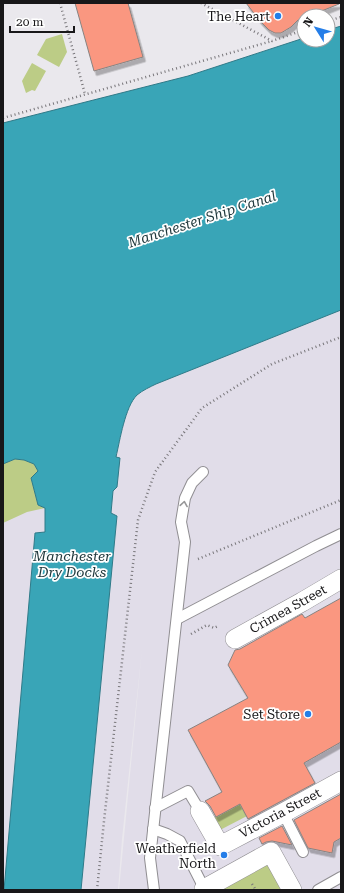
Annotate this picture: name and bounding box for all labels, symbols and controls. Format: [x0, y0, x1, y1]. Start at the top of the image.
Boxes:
scale bar [10, 8, 74, 34]
north arrow [296, 8, 336, 48]
place label: The Heart [207, 9, 270, 24]
marker: The Heart [273, 11, 283, 21]
text: 20 m [16, 15, 43, 29]
text: N [301, 15, 316, 30]
water label: Manchester Ship Canal [125, 188, 278, 251]
one-way arrow [179, 501, 188, 507]
water label: Manchester Dry Docks [32, 548, 111, 580]
street label: Crimea Street [247, 582, 329, 636]
place label: Set Store [243, 707, 300, 722]
marker: Set Store [303, 709, 313, 719]
street label: Victoria Street [237, 785, 324, 841]
place label: Weatherfield North [136, 841, 217, 871]
marker: Weatherfield North [219, 850, 229, 860]

